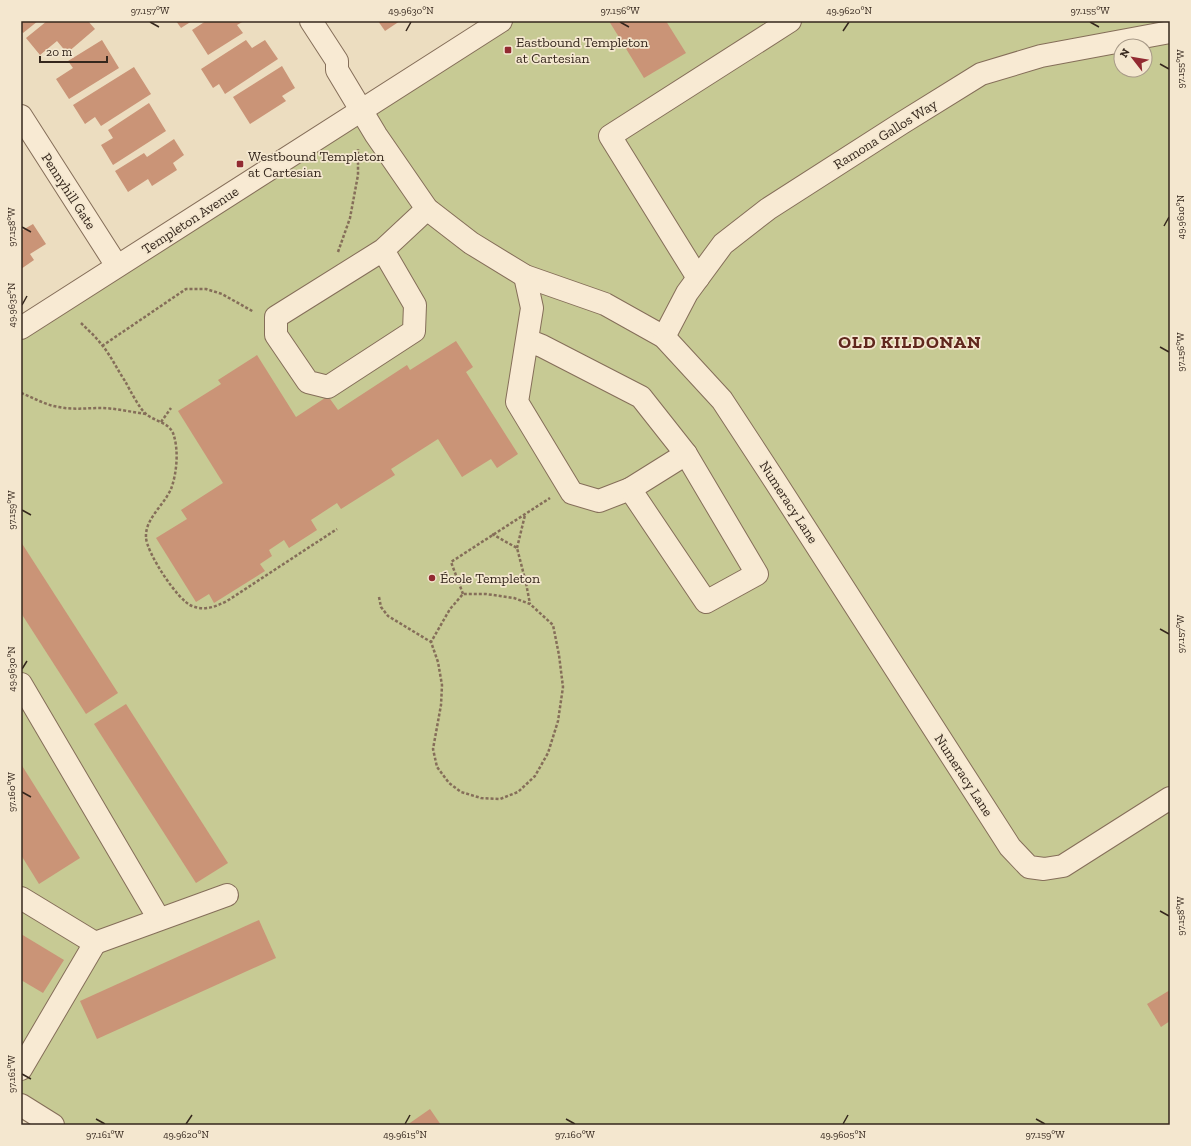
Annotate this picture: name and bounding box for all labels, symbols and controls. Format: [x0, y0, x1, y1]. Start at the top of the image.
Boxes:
text: 97.157°W [131, 5, 170, 17]
text: 49.9630°N [388, 5, 434, 17]
text: 97.156°W [600, 5, 640, 17]
text: 49.9620°N [826, 5, 872, 17]
text: 97.155°W [1070, 5, 1110, 17]
place label: Eastbound Templeton at Cartesian [516, 34, 648, 67]
scale bar [40, 38, 107, 64]
north arrow [1113, 38, 1153, 78]
text: 20 m [46, 45, 73, 59]
marker: Eastbound Templeton at Cartesian [503, 45, 513, 55]
text: N [1117, 46, 1133, 60]
text: 97.155°W [1175, 49, 1187, 89]
street label: Ramona Gallos Way [830, 95, 941, 173]
place label: Westbound Templeton at Cartesian [248, 148, 384, 181]
street label: Pennyhill Gate [38, 150, 100, 233]
marker: Westbound Templeton at Cartesian [235, 159, 245, 169]
street label: Templeton Avenue [139, 183, 242, 258]
text: 49.9610°N [1175, 194, 1187, 239]
text: 97.158°W [6, 207, 18, 247]
text: 49.9635°N [6, 282, 18, 327]
district label: OLD KILDONAN [838, 331, 982, 353]
text: 97.156°W [1175, 332, 1187, 372]
street label: Numeracy Lane [756, 458, 822, 547]
text: 97.159°W [6, 490, 18, 530]
place label: École Templeton [440, 570, 540, 587]
marker: École Templeton [427, 573, 437, 583]
text: 97.157°W [1175, 614, 1187, 653]
text: 49.9630°N [6, 646, 18, 692]
street label: Numeracy Lane [931, 731, 997, 820]
text: 97.160°W [6, 771, 18, 812]
text: 97.158°W [1175, 896, 1187, 936]
text: 97.161°W [6, 1054, 18, 1093]
text: 97.161°W [86, 1129, 125, 1141]
text: 49.9620°N [163, 1129, 209, 1141]
text: 49.9615°N [383, 1129, 427, 1141]
text: 97.160°W [555, 1129, 596, 1141]
text: 49.9605°N [820, 1129, 866, 1141]
text: 97.159°W [1025, 1129, 1065, 1141]

